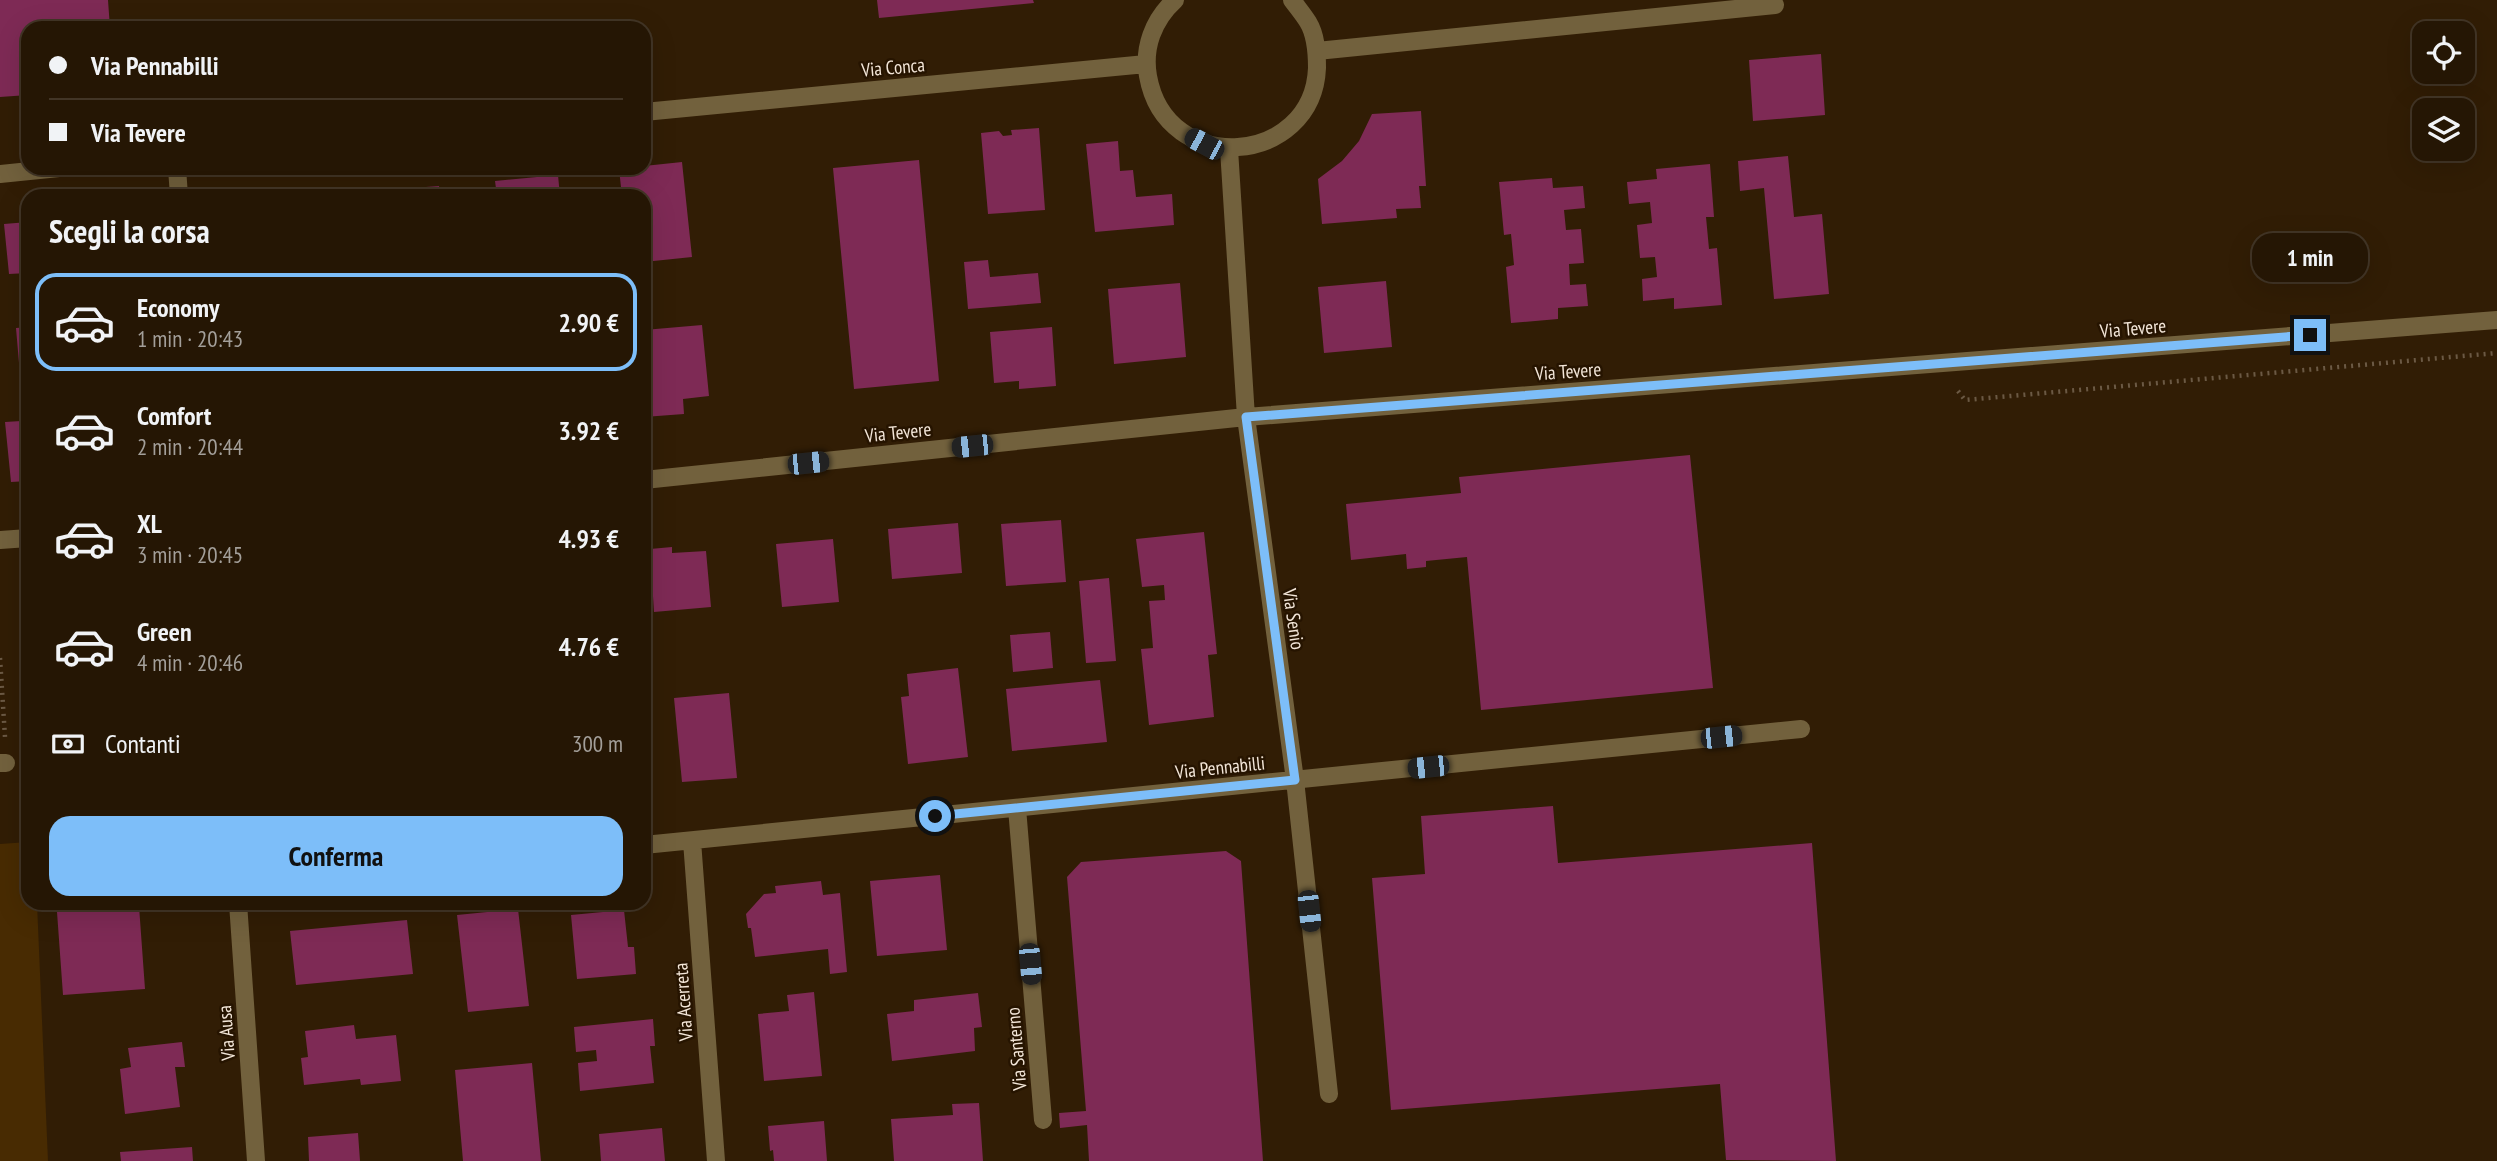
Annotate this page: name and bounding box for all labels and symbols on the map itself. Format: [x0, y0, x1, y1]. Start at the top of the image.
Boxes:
street label: Via Conca [859, 52, 926, 82]
car [1181, 125, 1228, 163]
callout: 1 min [2252, 233, 2368, 282]
street label: Via Tevere [2098, 313, 2167, 343]
route end [2294, 319, 2326, 351]
street label: Via Tevere [1533, 357, 1602, 385]
street label: Via Tevere [863, 417, 932, 448]
car [951, 433, 994, 459]
car [787, 450, 830, 476]
street label: Via Senio [1278, 586, 1310, 651]
car [1700, 724, 1743, 750]
street label: Via Pennabilli [1173, 750, 1266, 784]
car [1407, 754, 1450, 780]
route start [919, 800, 951, 832]
car [1297, 889, 1322, 933]
car [1018, 942, 1043, 986]
street label: Via Acerreta [668, 962, 698, 1043]
street label: Via Ausa [212, 1005, 240, 1062]
street label: Via Santerno [1000, 1006, 1032, 1093]

